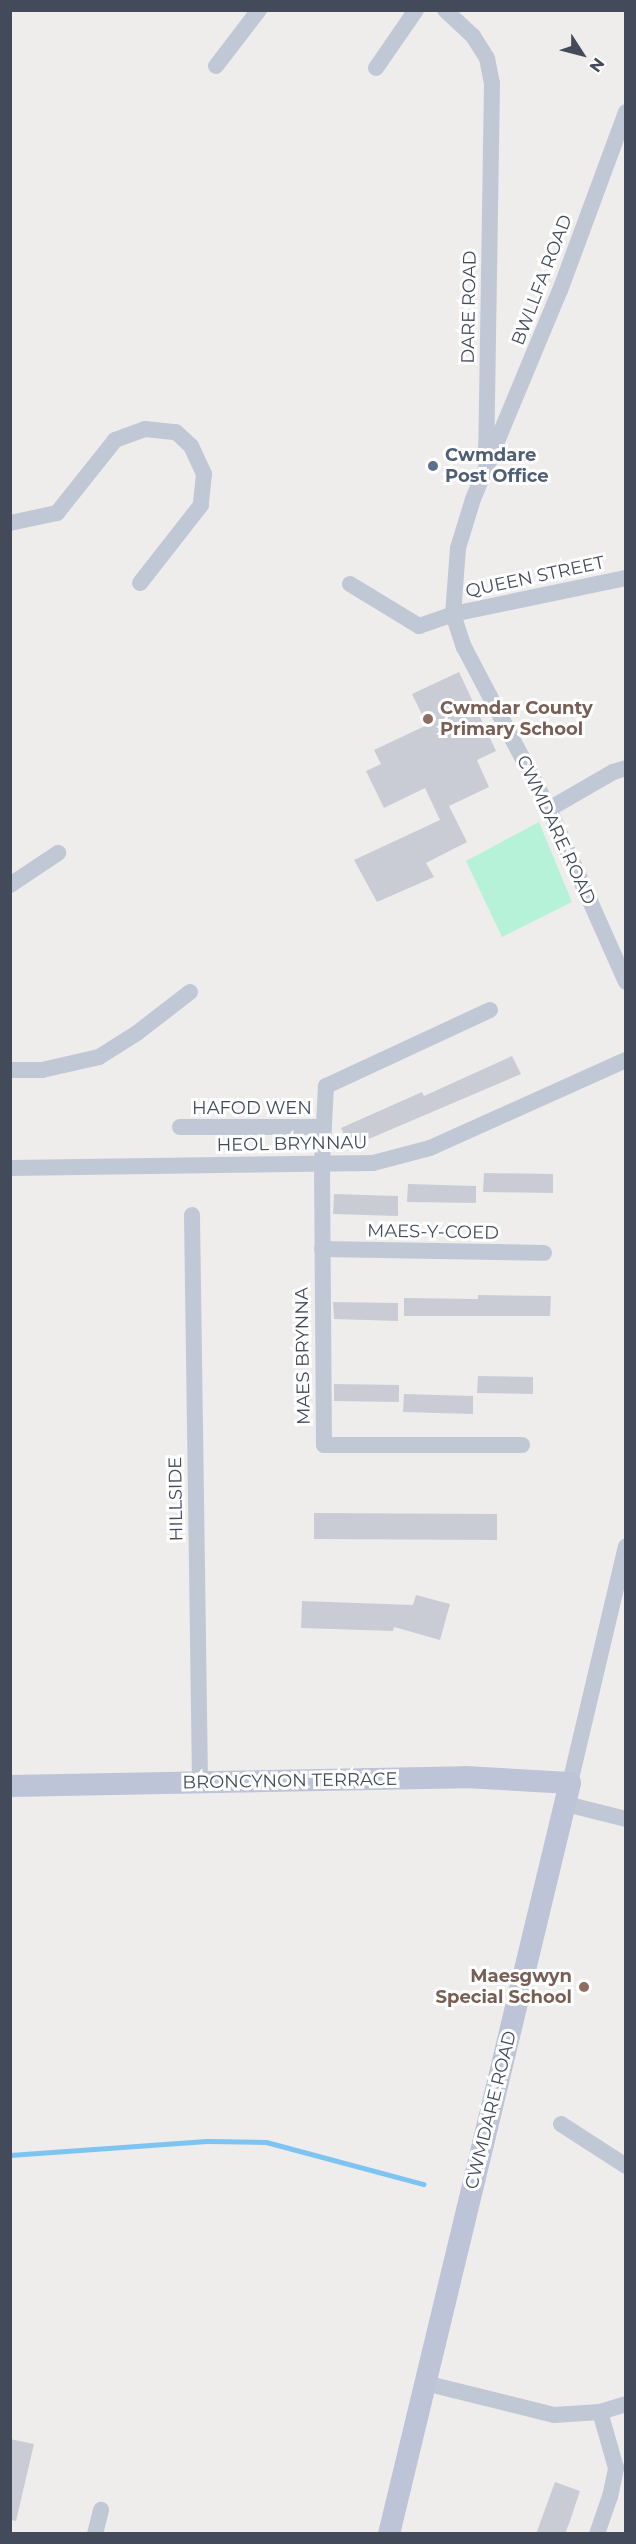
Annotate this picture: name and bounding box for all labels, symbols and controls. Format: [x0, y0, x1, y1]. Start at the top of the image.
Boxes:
north arrow [552, 24, 612, 84]
text: N [585, 54, 608, 76]
street label: BWLLFA ROAD [507, 212, 577, 348]
street label: DARE ROAD [457, 250, 481, 364]
place label: Cwmdare Post Office [445, 445, 549, 488]
marker: Cwmdare Post Office [426, 459, 440, 473]
street label: QUEEN STREET [464, 552, 606, 602]
place label: Cwmdar County Primary School [440, 698, 593, 740]
marker: Cwmdar County Primary School [421, 712, 435, 726]
street label: CWMDARE ROAD [512, 752, 600, 908]
street label: HAFOD WEN [192, 1097, 312, 1119]
street label: HEOL BRYNNAU [216, 1132, 368, 1156]
street label: MAES-Y-COED [367, 1220, 499, 1244]
street label: MAES BRYNNA [291, 1287, 315, 1425]
street label: HILLSIDE [164, 1457, 188, 1541]
street label: BRONCYNON TERRACE [182, 1768, 398, 1794]
place label: Maesgwyn Special School [436, 1966, 572, 2008]
marker: Maesgwyn Special School [577, 1980, 591, 1994]
street label: CWMDARE ROAD [461, 2028, 521, 2192]

